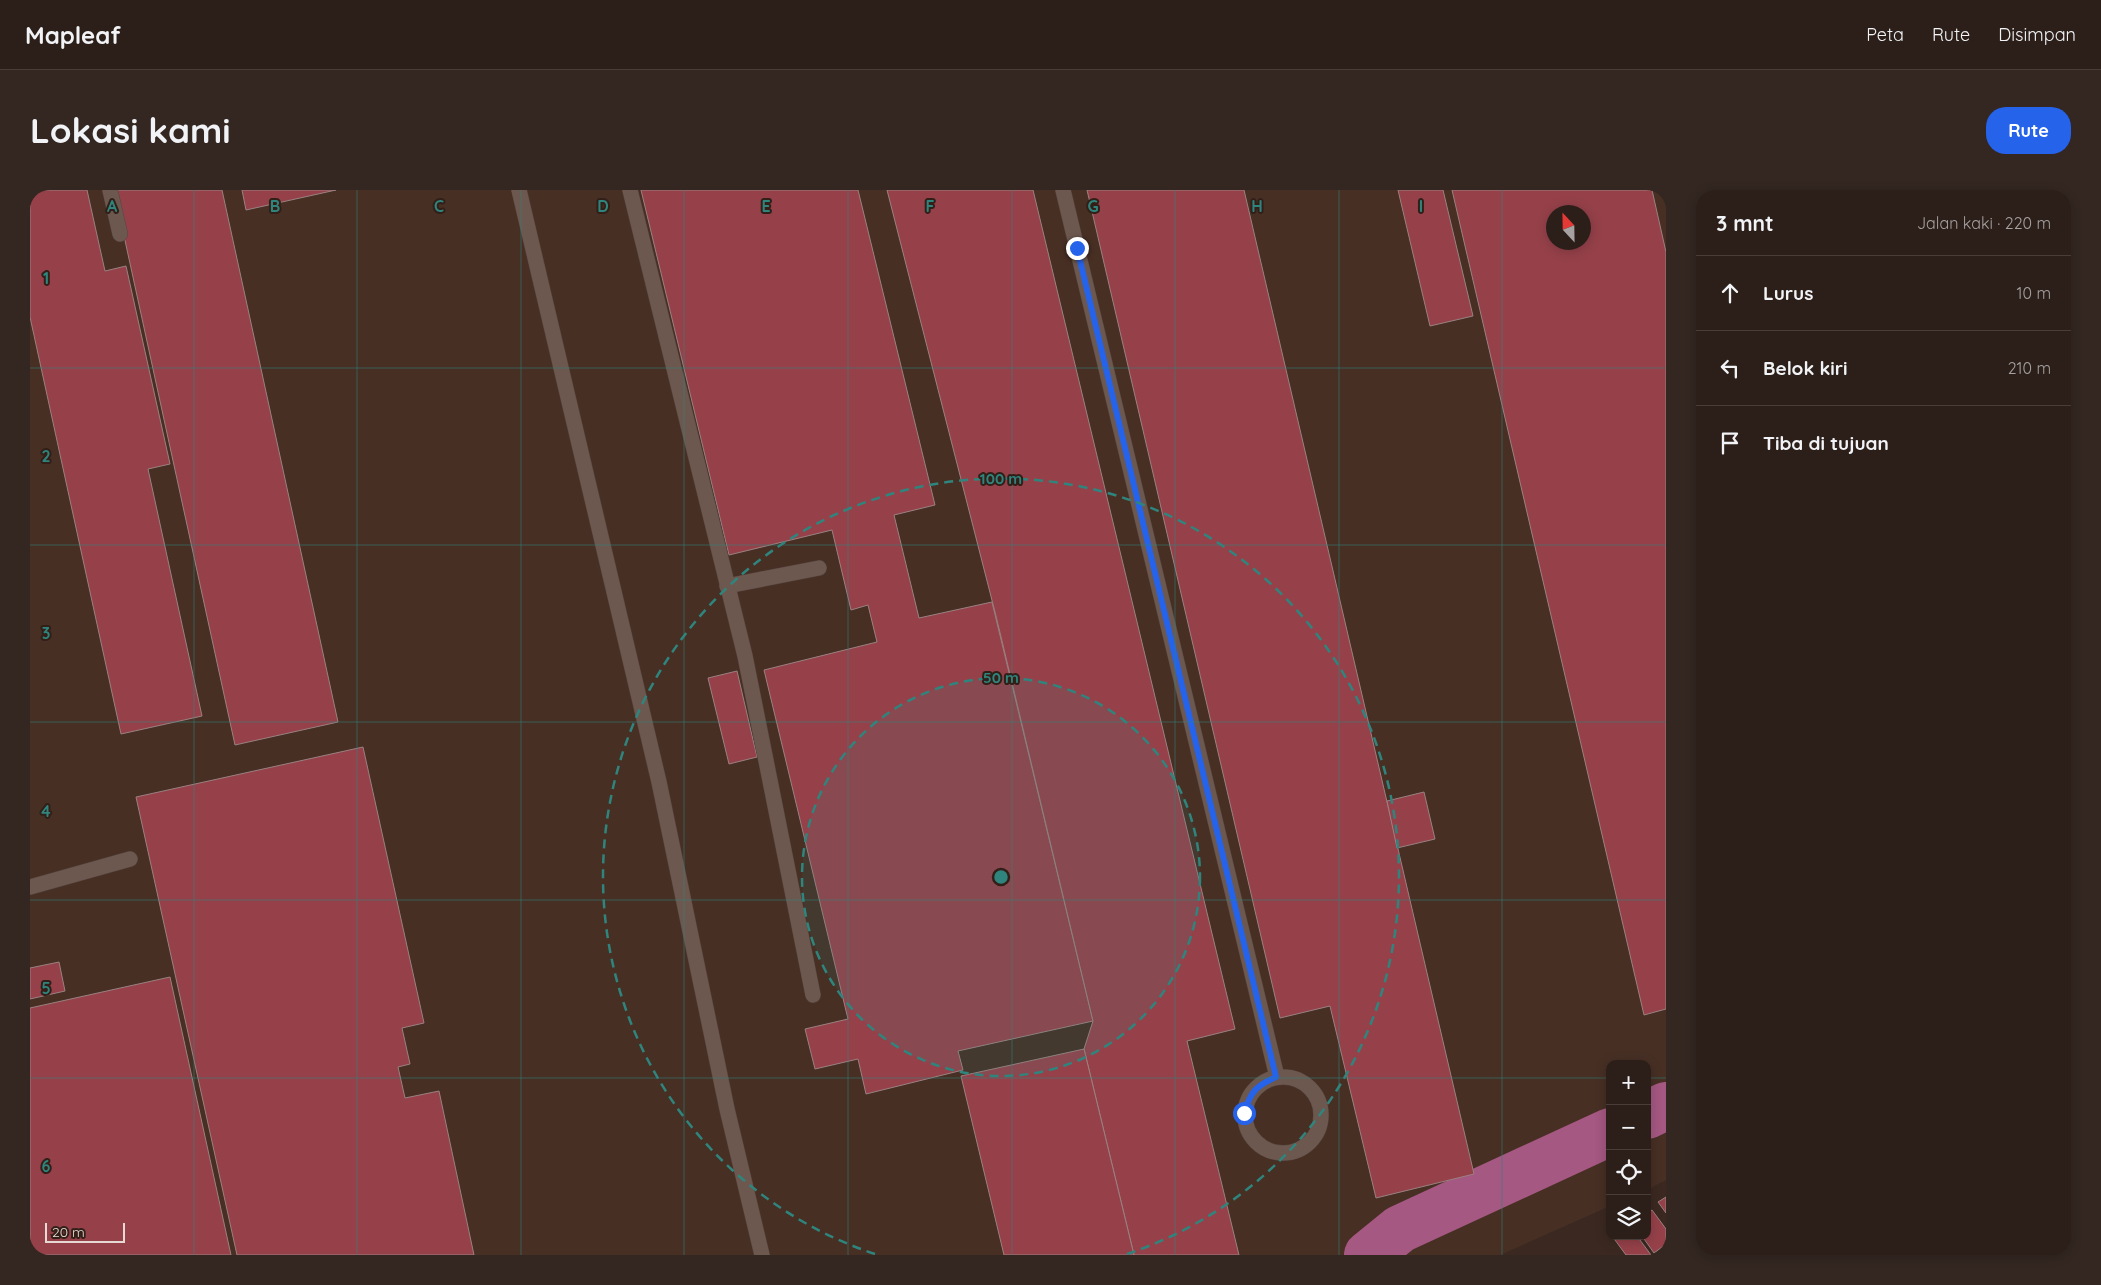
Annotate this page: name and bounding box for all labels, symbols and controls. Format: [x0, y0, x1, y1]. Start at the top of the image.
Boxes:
text: Mapleaf [25, 20, 121, 50]
text: Peta [1866, 23, 1904, 46]
text: Rute [1932, 23, 1970, 46]
text: Disimpan [1998, 23, 2076, 46]
button: Rute [1986, 107, 2071, 154]
text: Lokasi kami [30, 108, 230, 152]
text: A [107, 196, 118, 216]
text: B [270, 196, 280, 216]
text: C [434, 196, 444, 216]
text: D [597, 196, 609, 216]
text: E [761, 196, 771, 216]
text: F [926, 196, 935, 216]
text: G [1087, 196, 1099, 216]
text: H [1251, 196, 1263, 216]
text: I [1419, 196, 1423, 216]
north arrow [1546, 205, 1591, 250]
text: 3 mnt [1716, 210, 1774, 236]
text: Jalan kaki · 220 m [1917, 213, 2051, 233]
route end [1066, 237, 1089, 260]
text: 1 [43, 268, 49, 288]
icon: ahead [1716, 279, 1744, 307]
text: Lurus [1763, 281, 1813, 305]
text: 10 m [2017, 283, 2051, 303]
icon: left [1716, 354, 1744, 382]
text: Belok kiri [1763, 356, 1848, 380]
text: 210 m [2008, 358, 2051, 378]
icon: arrive [1716, 429, 1744, 457]
text: Tiba di tujuan [1763, 431, 1889, 455]
text: 2 [41, 446, 51, 466]
text: 100 m [980, 469, 1022, 488]
text: 3 [42, 623, 50, 643]
text: 50 m [983, 668, 1019, 687]
text: 4 [41, 801, 51, 821]
centre of rings [992, 868, 1010, 886]
text: 5 [41, 978, 51, 998]
map controls [1606, 1060, 1651, 1240]
button: + [1606, 1060, 1651, 1105]
route start [1233, 1102, 1256, 1125]
button: − [1606, 1105, 1651, 1150]
button: locate [1606, 1150, 1651, 1195]
text: 6 [42, 1156, 51, 1176]
button: layers [1606, 1195, 1651, 1240]
scale bar [45, 1220, 125, 1243]
text: 20 m [52, 1223, 85, 1241]

